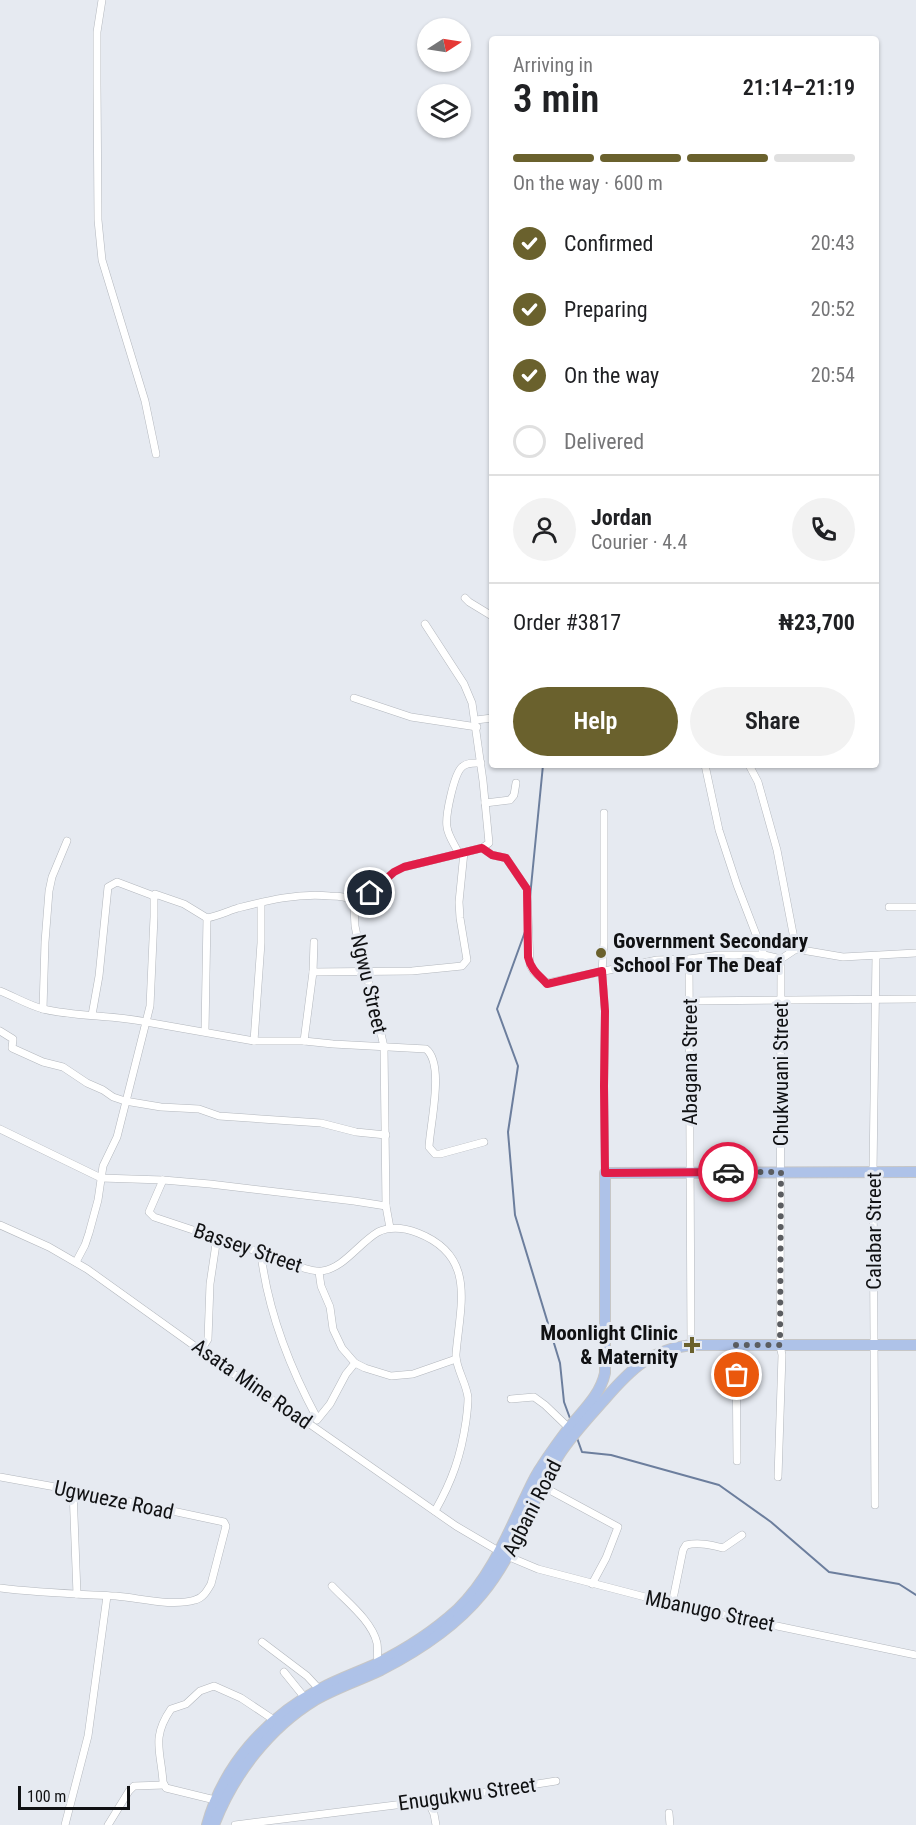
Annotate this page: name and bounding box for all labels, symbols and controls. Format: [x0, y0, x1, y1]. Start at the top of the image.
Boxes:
north arrow [417, 18, 471, 72]
map controls [417, 18, 471, 138]
text: Arriving in [513, 53, 593, 77]
text: 21:14–21:19 [743, 75, 855, 100]
text: 3 min [513, 76, 599, 122]
button: layers [417, 84, 471, 138]
text: On the way · 600 m [513, 171, 663, 195]
icon: check [513, 227, 546, 260]
text: Confirmed [564, 231, 653, 256]
text: 20:43 [811, 231, 855, 255]
icon: check [513, 293, 546, 326]
text: Preparing [564, 297, 648, 322]
text: 20:52 [811, 297, 855, 321]
icon: check [513, 359, 546, 392]
text: On the way [564, 363, 659, 388]
text: 20:54 [811, 363, 855, 387]
text: Delivered [564, 429, 644, 454]
button: person [513, 498, 576, 561]
button: phone [792, 498, 855, 561]
text: Jordan [591, 505, 652, 530]
text: Courier · 4.4 [591, 530, 687, 554]
text: Order #3817 [513, 610, 621, 635]
text: ₦23,700 [778, 610, 855, 635]
button: Help [513, 687, 678, 756]
button: Share [690, 687, 855, 756]
pin [344, 867, 395, 918]
icon: home [353, 876, 386, 909]
place label: Government Secondary School For The Deaf [613, 929, 809, 977]
street label: Ngwu Street [346, 932, 392, 1036]
marker: Government Secondary School For The Deaf [594, 946, 608, 960]
street label: Abagana Street [678, 998, 702, 1126]
street label: Chukwuani Street [769, 1002, 793, 1146]
courier [698, 1142, 758, 1202]
icon: car [712, 1156, 745, 1189]
street label: Calabar Street [862, 1172, 886, 1290]
street label: Bassey Street [191, 1218, 305, 1278]
place label: Moonlight Clinic & Maternity [540, 1321, 679, 1369]
street label: Asata Mine Road [188, 1334, 316, 1434]
marker: Moonlight Clinic & Maternity [683, 1336, 701, 1354]
pin [711, 1349, 762, 1400]
icon: bag [720, 1358, 753, 1391]
street label: Agbani Road [498, 1456, 566, 1560]
street label: Ugwueze Road [52, 1476, 176, 1524]
street label: Mbanugo Street [643, 1586, 777, 1636]
street label: Enugukwu Street [397, 1772, 537, 1816]
scale bar [18, 1783, 130, 1810]
text: 100 m [27, 1787, 66, 1806]

